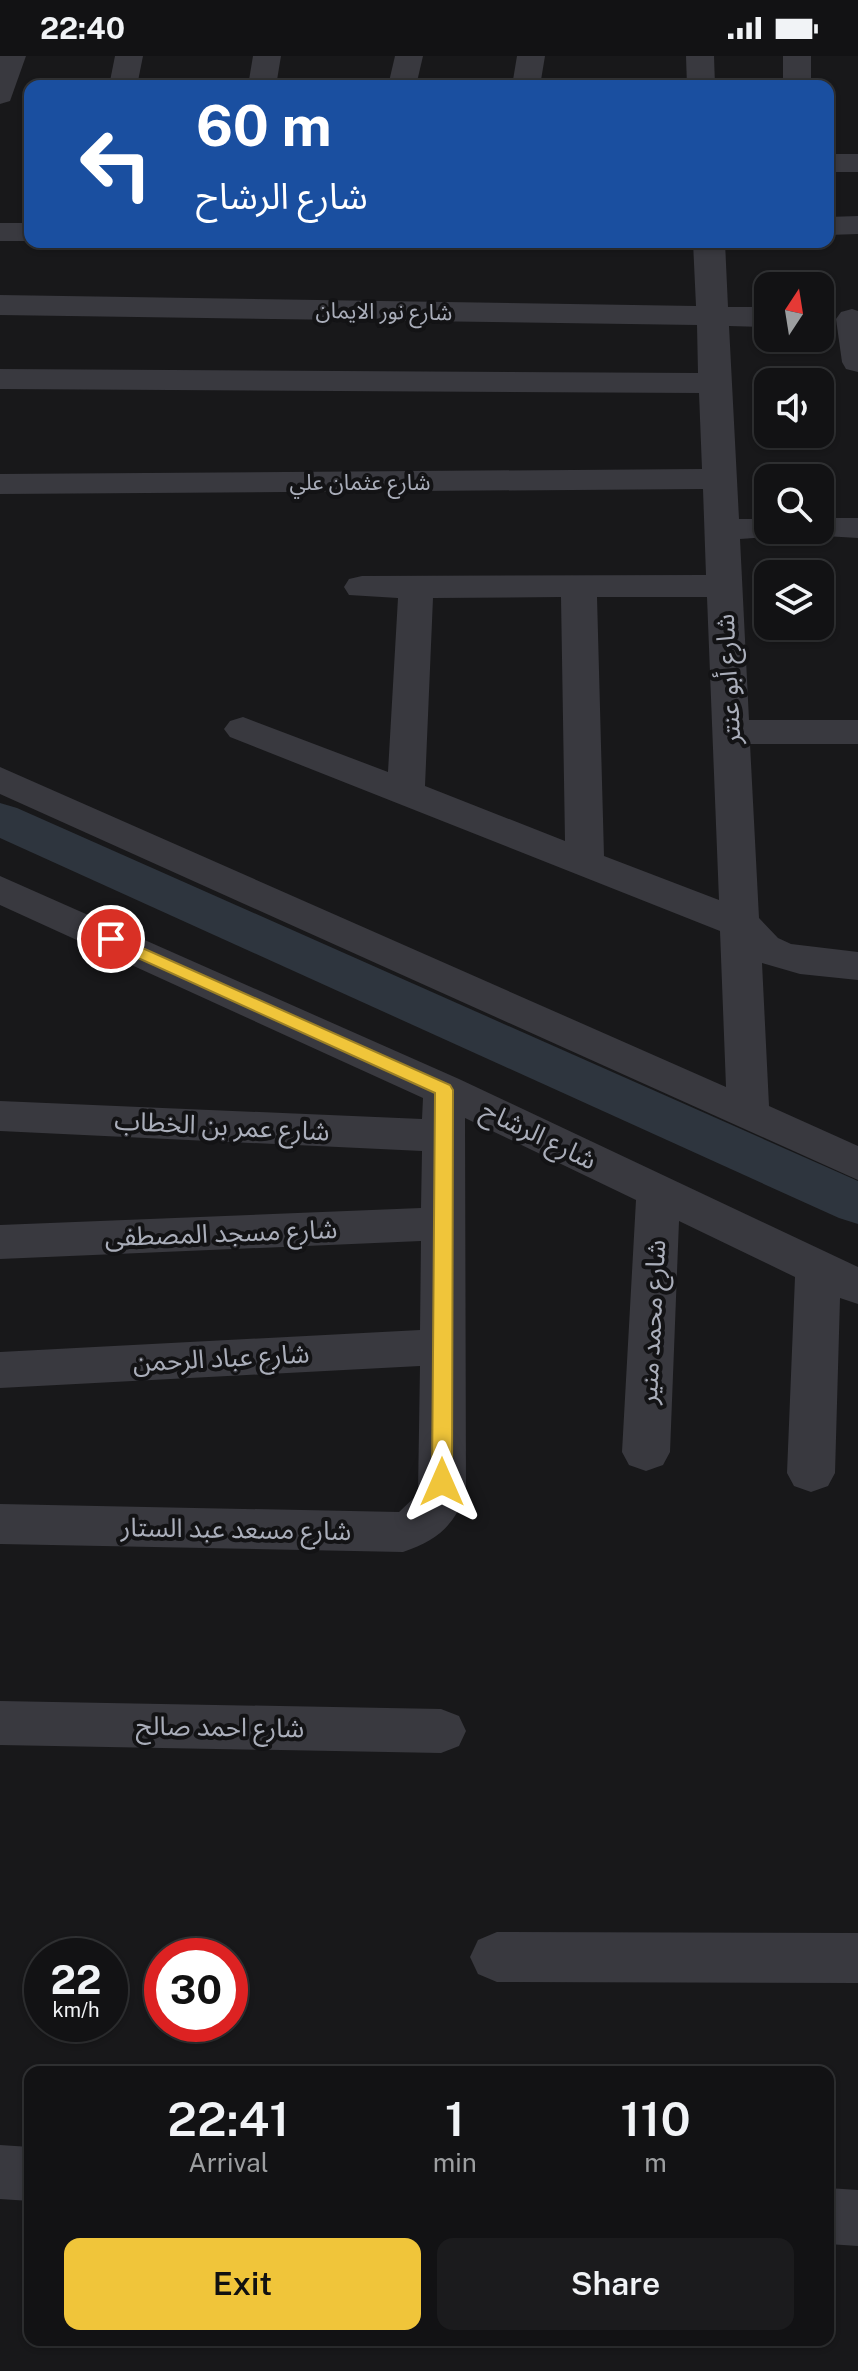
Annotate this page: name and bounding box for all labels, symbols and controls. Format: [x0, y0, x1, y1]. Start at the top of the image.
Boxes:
text: 22:40 [40, 10, 125, 46]
text: 60 m [196, 93, 332, 159]
icon: left [64, 112, 168, 216]
text: شارع الرشاح [196, 175, 368, 217]
north arrow [754, 272, 834, 352]
map controls [754, 272, 834, 640]
street label: شارع نور الايمان [315, 297, 453, 329]
button: sound [754, 368, 834, 448]
button: search [754, 464, 834, 544]
street label: شارع عثمان علي [290, 469, 430, 499]
button: layers [754, 560, 834, 640]
street label: شارع أبو عنتر [708, 613, 750, 746]
pin [77, 905, 145, 973]
icon: arrive [89, 917, 133, 961]
street label: شارع الرشاح [475, 1093, 602, 1179]
street label: شارع عمر بن الخطاب [113, 1104, 330, 1151]
street label: شارع مسجد المصطفى [104, 1213, 338, 1256]
street label: شارع محمد منير [632, 1239, 675, 1406]
street label: شارع عباد الرحمن [132, 1337, 310, 1382]
position arrow [400, 1440, 484, 1524]
street label: شارع مسعد عبد الستار [119, 1511, 351, 1550]
street label: شارع احمد صالح [135, 1710, 304, 1748]
speed limit sign: 30 [144, 1938, 248, 2042]
text: 22 [51, 1956, 101, 2003]
text: km/h [52, 1998, 100, 2022]
text: 22:41 [167, 2090, 289, 2147]
text: 1 [445, 2090, 465, 2147]
text: 110 [620, 2090, 691, 2147]
text: Arrival [188, 2147, 269, 2178]
text: min [433, 2147, 477, 2178]
text: m [644, 2147, 667, 2178]
button: Exit [64, 2238, 421, 2330]
button: Share [437, 2238, 794, 2330]

